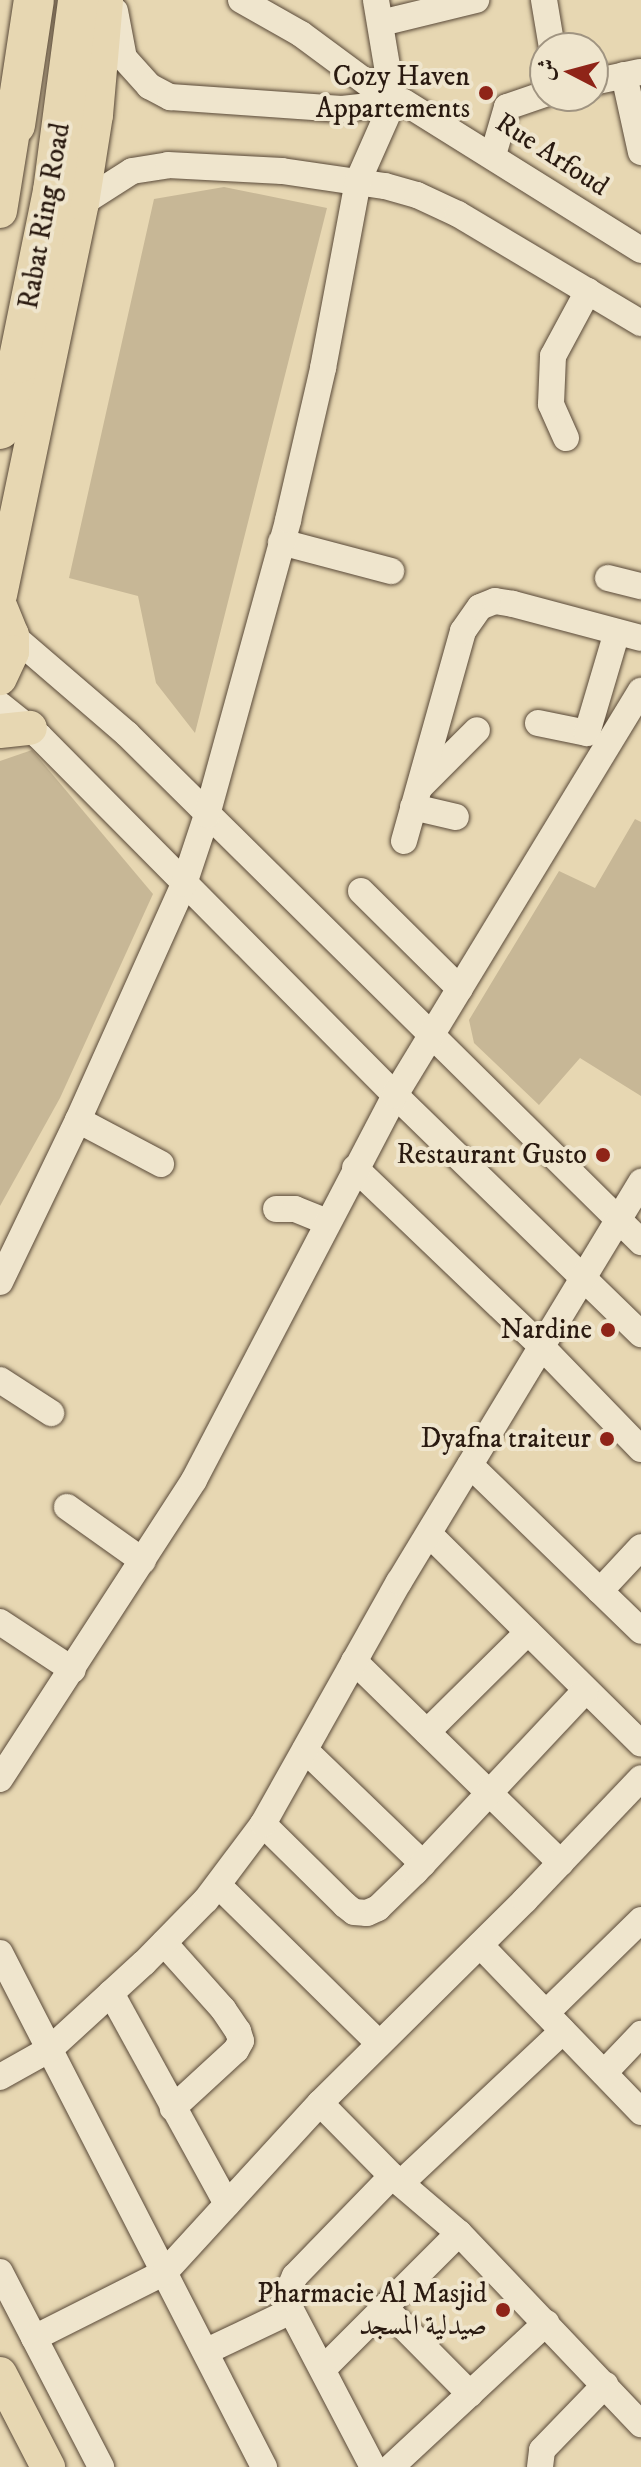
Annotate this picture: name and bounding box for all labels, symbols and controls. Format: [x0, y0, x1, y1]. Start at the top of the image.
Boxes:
north arrow [529, 32, 609, 112]
text: ش [532, 57, 561, 82]
place label: Cozy Haven Appartements [316, 60, 470, 126]
marker: Cozy Haven Appartements [477, 84, 495, 102]
street label: Rue Arfoud [489, 106, 615, 204]
street label: Rabat Ring Road [12, 120, 78, 312]
place label: Restaurant Gusto [396, 1138, 587, 1172]
marker: Restaurant Gusto [594, 1146, 612, 1164]
place label: Nardine [500, 1313, 592, 1347]
marker: Nardine [599, 1321, 617, 1339]
place label: Dyafna traiteur [421, 1422, 591, 1456]
marker: Dyafna traiteur [598, 1430, 616, 1448]
place label: Pharmacie Al Masjid صيدلية المسجد [257, 2277, 487, 2343]
marker: Pharmacie Al Masjid صيدلية المسجد [494, 2301, 512, 2319]

